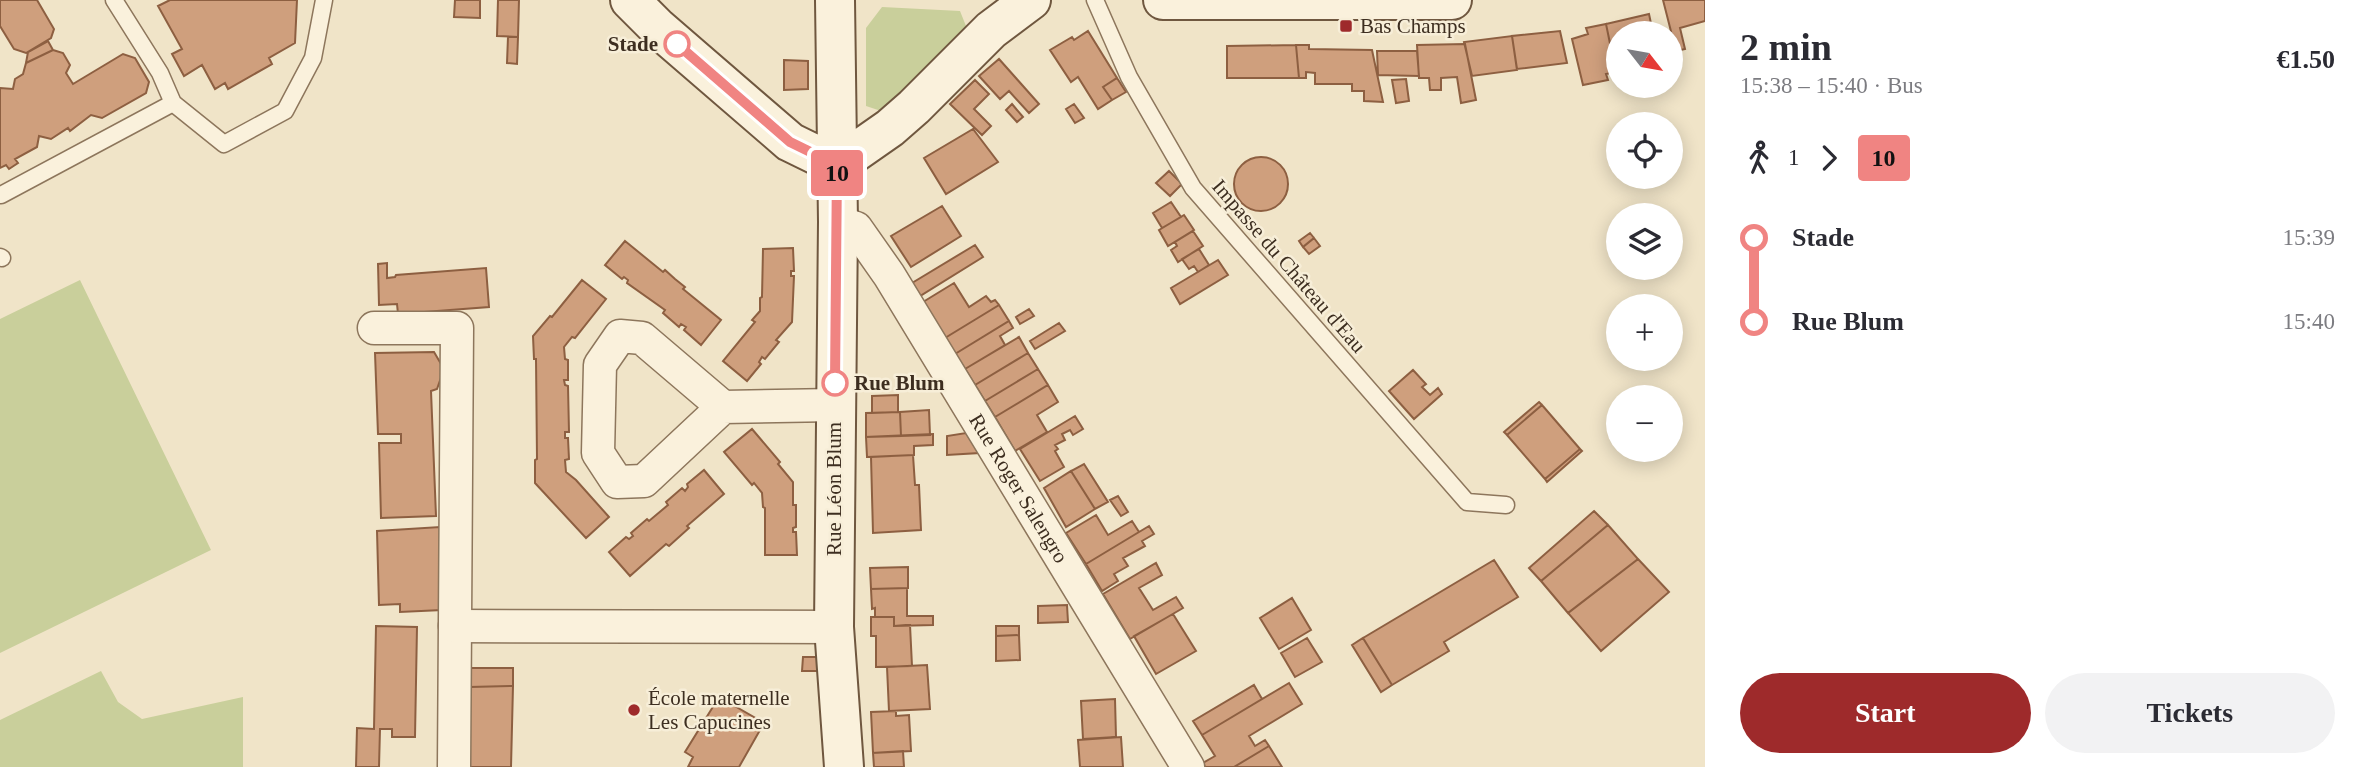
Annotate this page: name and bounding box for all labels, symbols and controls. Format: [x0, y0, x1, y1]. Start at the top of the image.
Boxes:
place label: Bas Champs [1360, 14, 1466, 38]
marker: Bas Champs [1338, 18, 1354, 34]
north arrow [1606, 21, 1684, 98]
map controls [1606, 21, 1683, 462]
text: 2 min [1740, 26, 1832, 68]
marker: Stade [664, 31, 690, 57]
place label: Stade [608, 32, 658, 56]
text: €1.50 [2277, 45, 2335, 74]
text: 15:38 – 15:40 · Bus [1740, 73, 1923, 98]
button: locate [1606, 112, 1683, 189]
icon: walk [1740, 139, 1778, 177]
icon: forward [1810, 139, 1848, 177]
text: 1 [1788, 145, 1800, 170]
text: 10 [1872, 145, 1896, 171]
line badge: 10 [806, 150, 868, 196]
text: 10 [825, 160, 849, 186]
street label: Impasse du Château d'Eau [1207, 175, 1371, 358]
button: layers [1606, 203, 1683, 280]
text: Stade [1792, 223, 1854, 252]
text: 15:39 [2283, 225, 2335, 250]
button: + [1606, 294, 1683, 371]
text: Rue Blum [1792, 307, 1904, 336]
text: 15:40 [2283, 309, 2335, 334]
marker: Rue Blum [822, 370, 848, 396]
place label: Rue Blum [854, 371, 945, 395]
button: − [1606, 385, 1683, 462]
street label: Rue Roger Salengro [964, 409, 1073, 567]
street label: Rue Léon Blum [822, 422, 846, 556]
button: Start [1740, 673, 2031, 753]
button: Tickets [2045, 673, 2335, 753]
place label: École maternelle Les Capucines [648, 686, 790, 734]
marker: École maternelle Les Capucines [626, 702, 642, 718]

